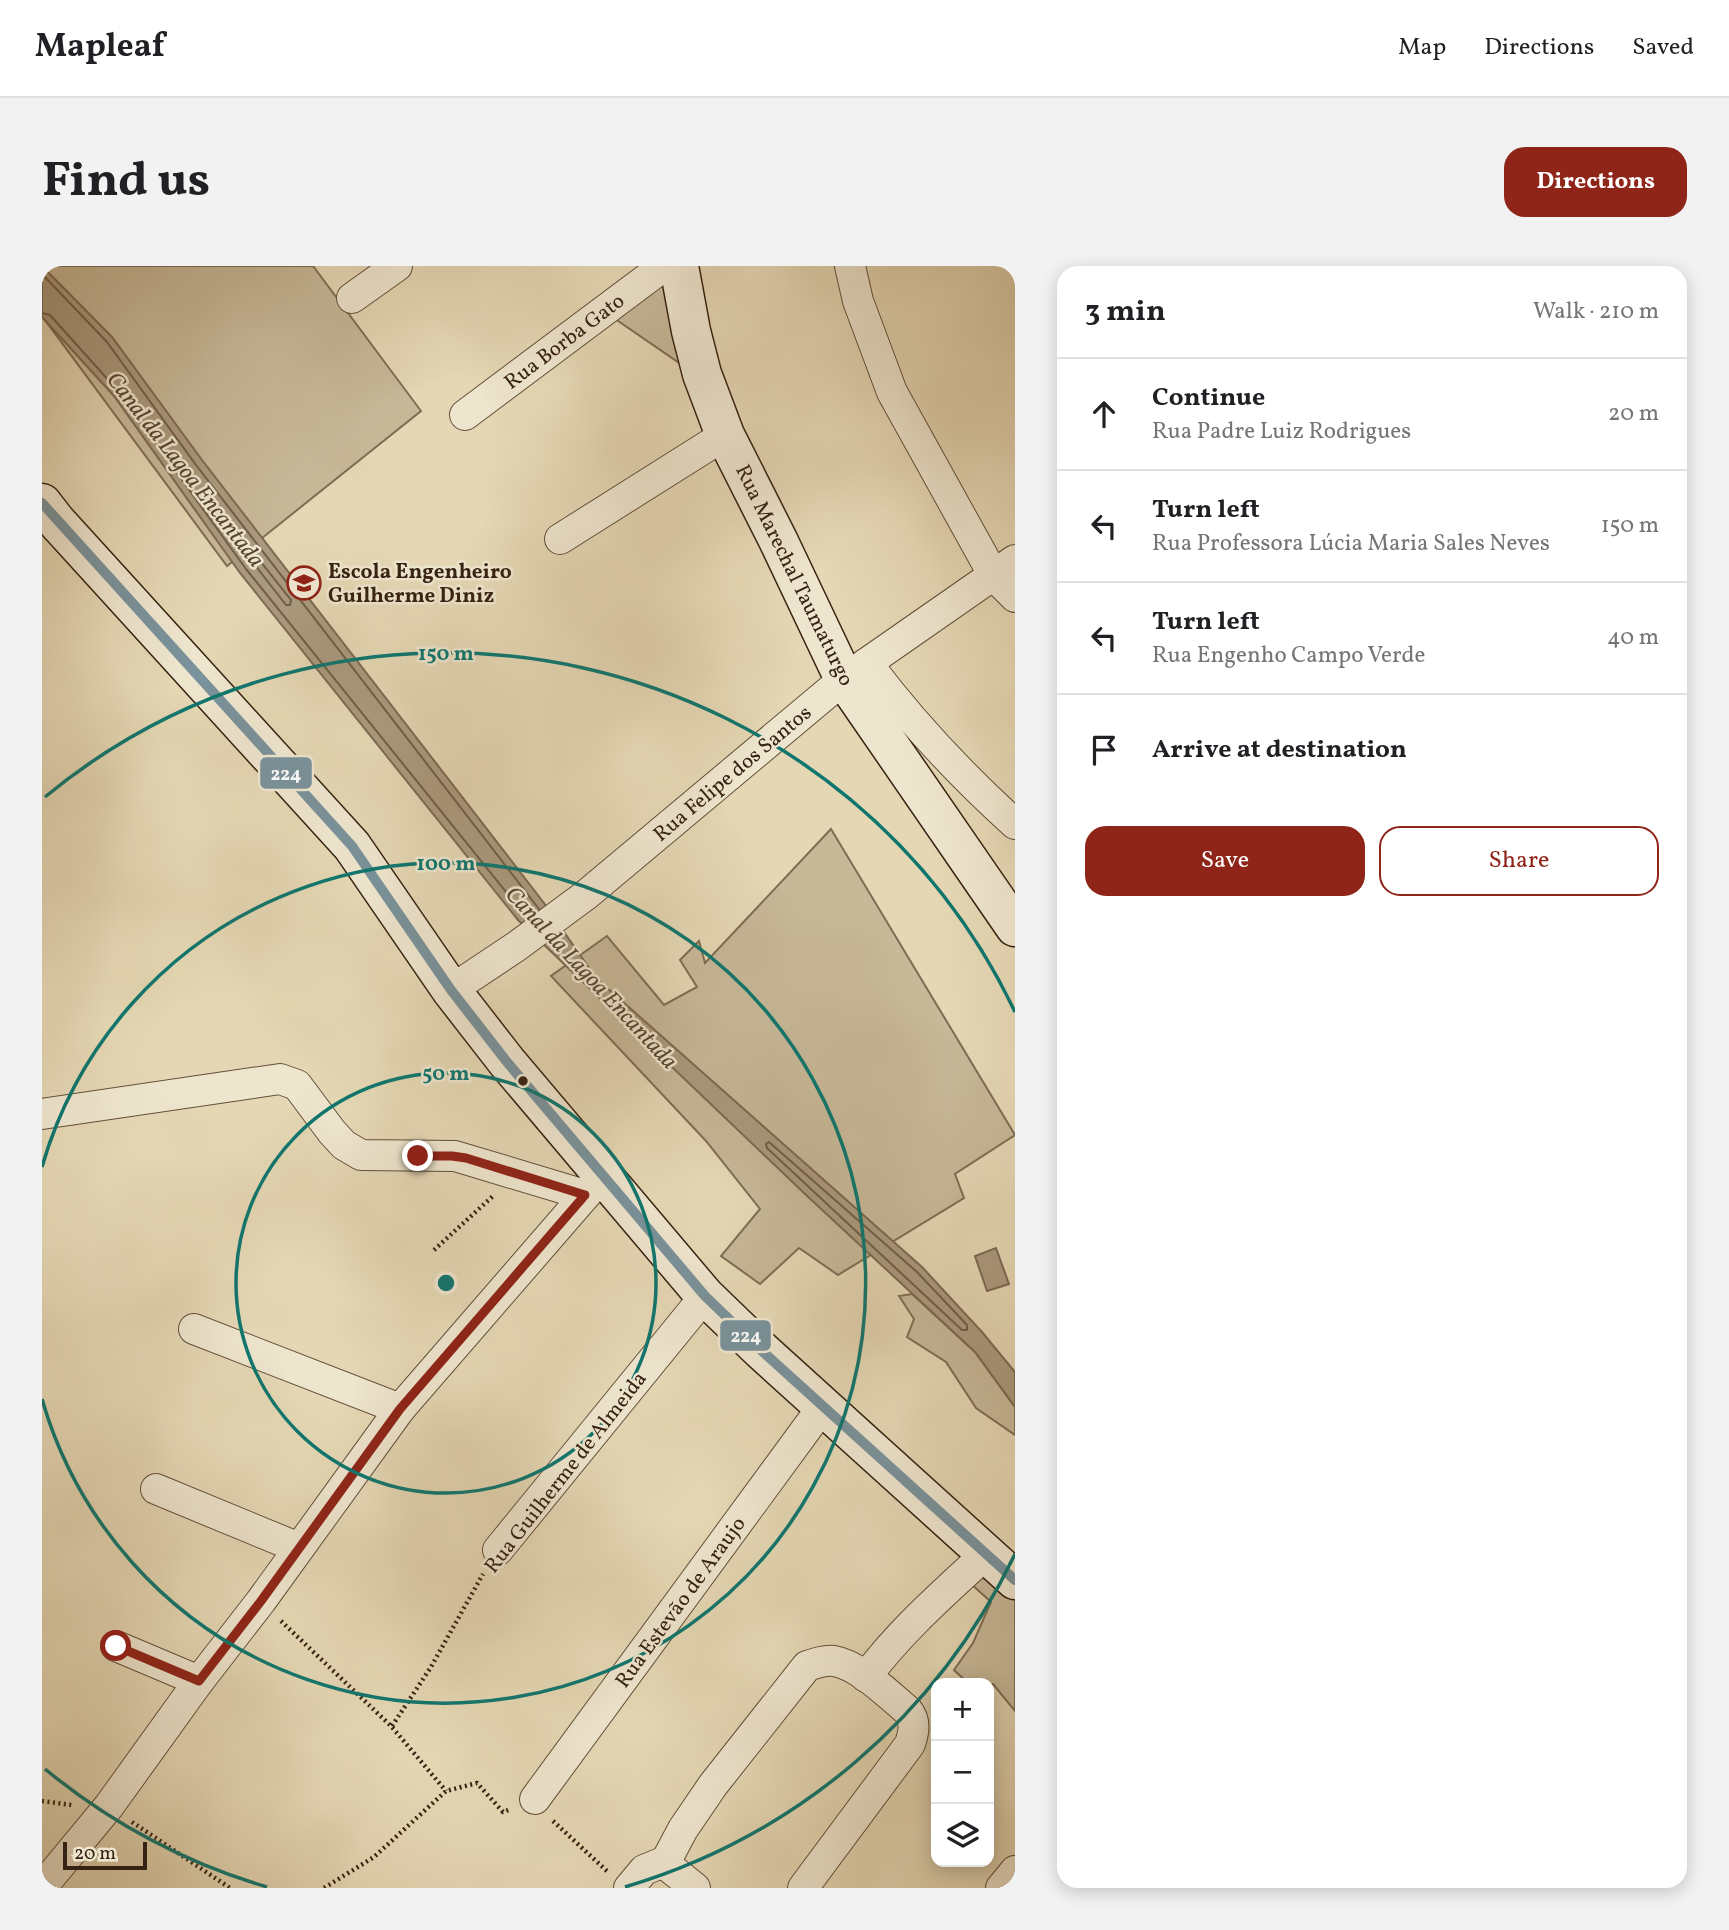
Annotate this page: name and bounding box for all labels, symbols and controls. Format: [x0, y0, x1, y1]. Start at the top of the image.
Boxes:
text: Mapleaf [35, 25, 165, 71]
text: Map [1398, 31, 1446, 65]
text: Directions [1484, 31, 1594, 65]
text: Saved [1632, 31, 1694, 65]
button: Directions [1504, 147, 1687, 217]
text: Find us [42, 148, 210, 217]
street label: Rua Borba Gato [499, 287, 631, 397]
text: 3 min [1085, 291, 1166, 333]
text: Walk · 210 m [1533, 296, 1659, 328]
water label: Canal da Lagoa Encantada [98, 366, 271, 575]
text: Continue [1152, 380, 1265, 416]
icon: ahead [1085, 395, 1123, 433]
text: 20 m [1608, 398, 1659, 430]
text: Rua Padre Luiz Rodrigues [1152, 416, 1411, 448]
street label: Rua Marechal Taumaturgo [727, 460, 860, 691]
text: Turn left [1152, 492, 1260, 528]
icon: left [1085, 507, 1123, 545]
text: 150 m [1601, 510, 1659, 542]
text: Rua Professora Lúcia Maria Sales Neves [1152, 528, 1550, 560]
place label: Escola Engenheiro Guilherme Diniz [328, 558, 512, 611]
school or university icon: Escola Engenheiro Guilherme Diniz [285, 564, 323, 602]
text: Turn left [1152, 604, 1260, 640]
icon: left [1085, 619, 1123, 657]
text: 40 m [1607, 622, 1659, 654]
text: 150 m [418, 640, 474, 669]
text: Rua Engenho Campo Verde [1152, 640, 1425, 672]
street label: Rua Felipe dos Santos [648, 699, 818, 849]
icon: arrive [1085, 731, 1123, 769]
text: Arrive at destination [1152, 732, 1407, 768]
line badge: 224 [259, 756, 313, 790]
text: 224 [270, 762, 302, 788]
button: Save [1085, 826, 1365, 896]
button: Share [1379, 826, 1659, 896]
text: 100 m [416, 850, 476, 879]
water label: Canal da Lagoa Encantada [497, 880, 684, 1077]
text: 50 m [422, 1060, 470, 1089]
unlabelled marker [516, 1074, 530, 1088]
route end [402, 1140, 433, 1171]
centre of rings [434, 1271, 458, 1295]
line badge: 224 [719, 1319, 772, 1352]
text: 224 [730, 1324, 762, 1350]
street label: Rua Guilherme de Almeida [478, 1366, 654, 1580]
street label: Rua Estevão de Araujo [609, 1511, 753, 1694]
route start [100, 1630, 131, 1661]
map controls [931, 1678, 994, 1867]
button: + [931, 1678, 994, 1741]
button: − [931, 1741, 994, 1804]
button: layers [931, 1804, 994, 1867]
scale bar [63, 1839, 147, 1871]
text: 20 m [74, 1841, 116, 1867]

